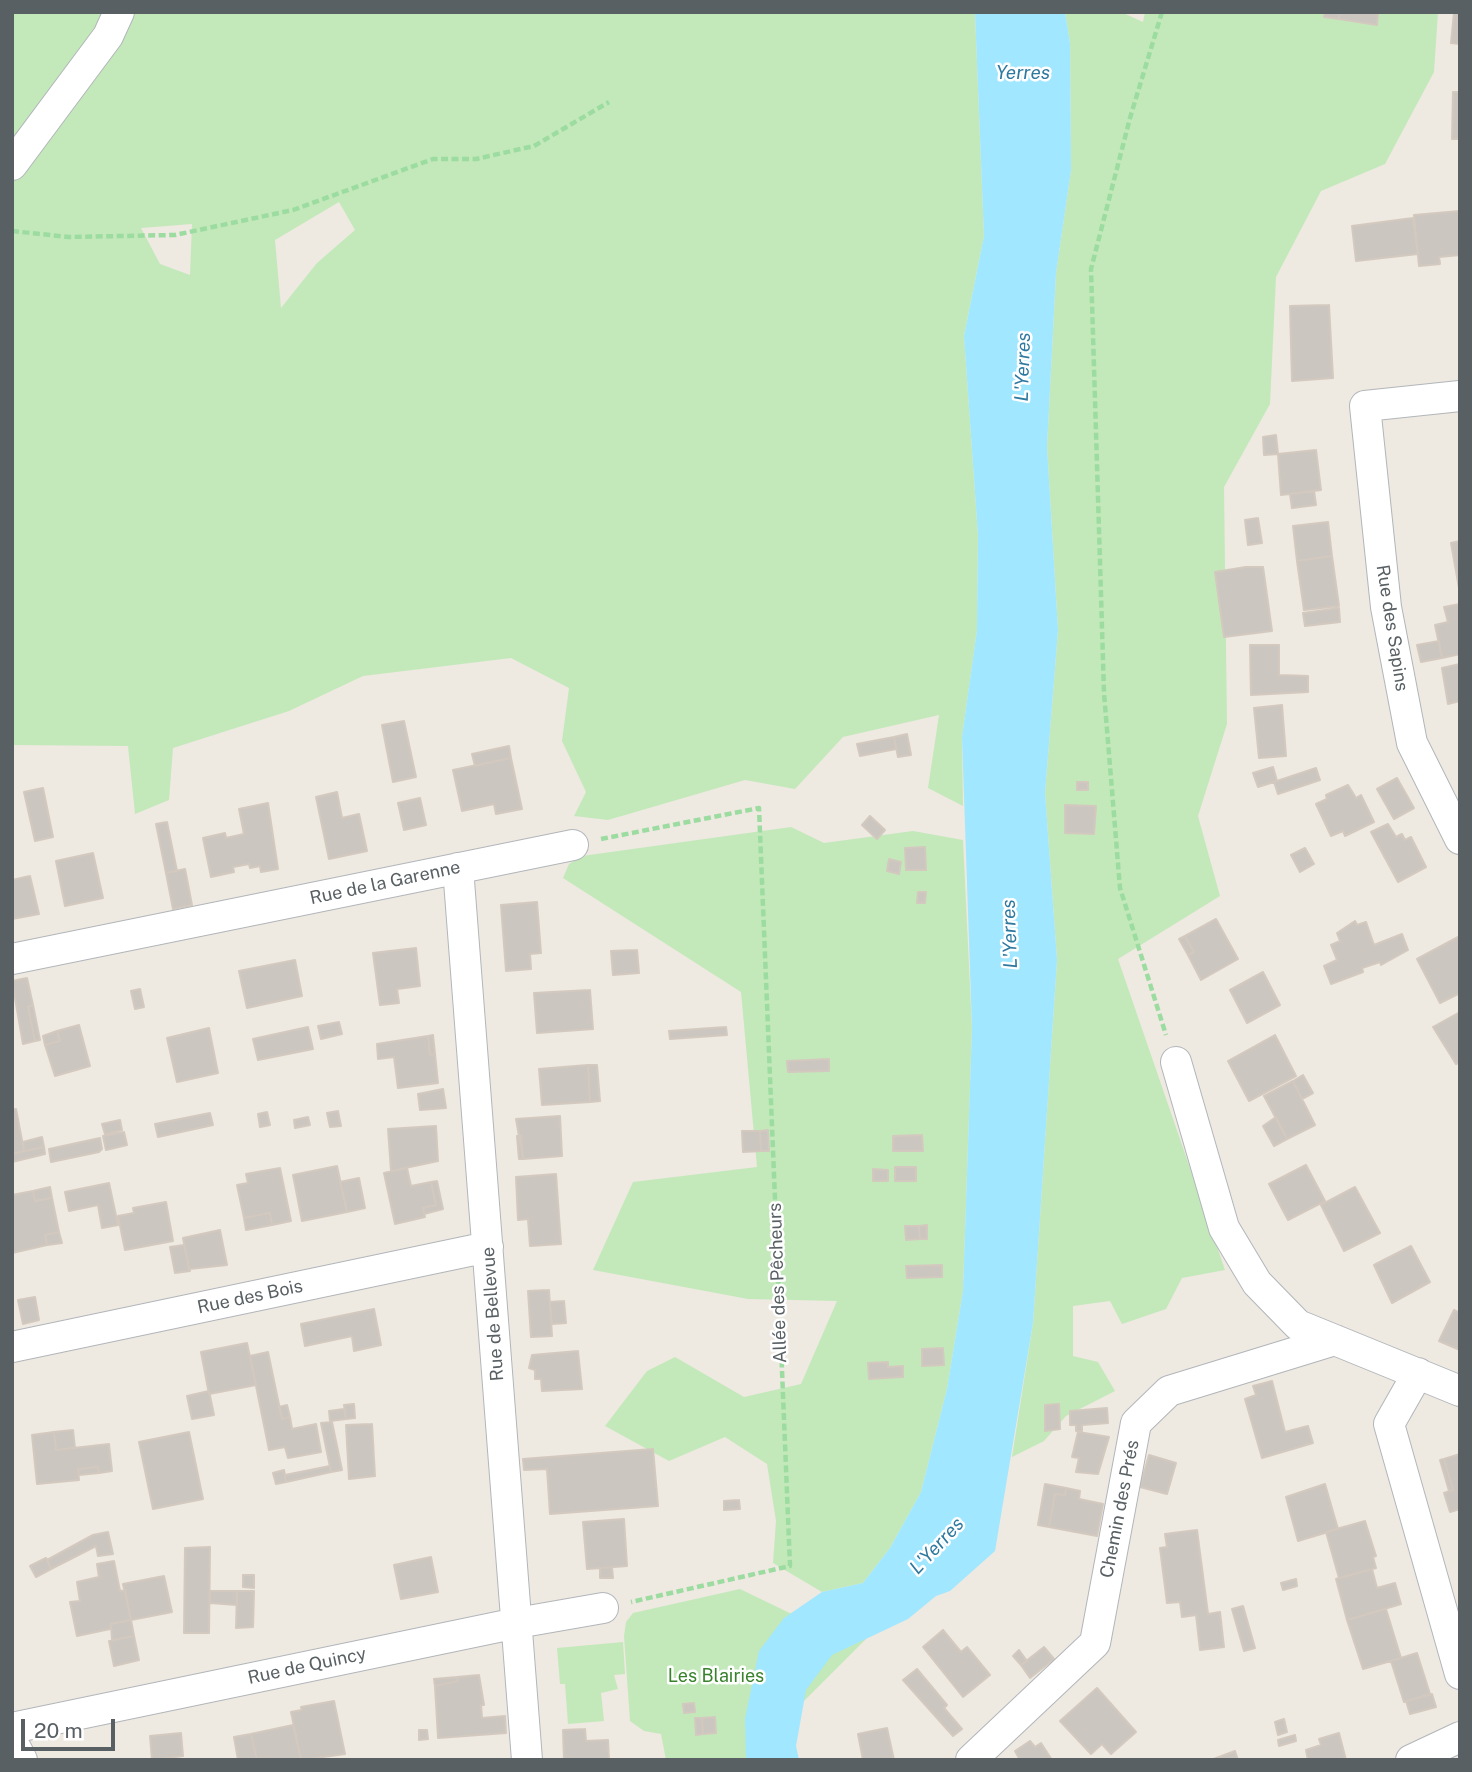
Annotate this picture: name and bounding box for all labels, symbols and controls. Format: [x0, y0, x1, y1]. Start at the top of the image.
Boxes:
water label: Yerres [996, 62, 1050, 84]
water label: L'Yerres [1010, 332, 1036, 402]
street label: Rue des Sapins [1371, 563, 1413, 693]
street label: Rue de la Garenne [308, 857, 462, 909]
water label: L'Yerres [997, 899, 1023, 969]
street label: Allée des Pêcheurs [764, 1202, 792, 1364]
street label: Rue de Bellevue [478, 1246, 508, 1382]
street label: Rue des Bois [195, 1275, 305, 1319]
street label: Chemin des Prés [1096, 1438, 1144, 1580]
water label: L'Yerres [905, 1513, 969, 1579]
street label: Rue de Quincy [246, 1643, 368, 1689]
park label: Les Blairies [668, 1665, 764, 1687]
scale bar [24, 1706, 119, 1750]
text: 20 m [34, 1718, 83, 1743]

